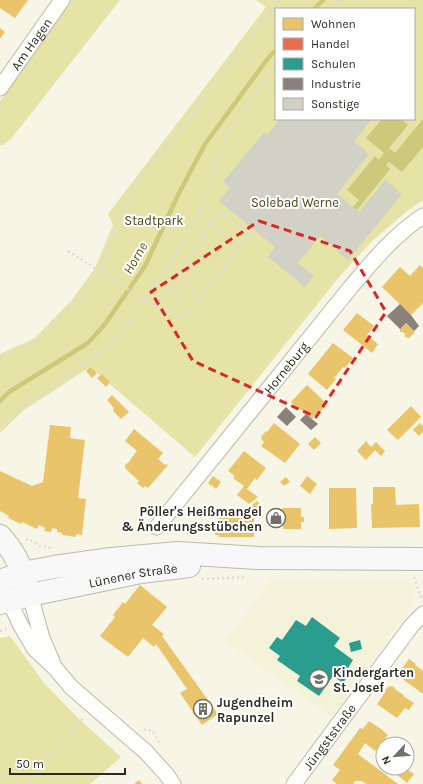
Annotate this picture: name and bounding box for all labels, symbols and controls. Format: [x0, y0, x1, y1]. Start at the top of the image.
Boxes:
legend [275, 8, 415, 120]
street label: Am Hagen [8, 15, 55, 73]
text: Wohnen [311, 17, 356, 31]
text: Handel [311, 37, 350, 51]
text: Schulen [311, 57, 356, 71]
text: Industrie [311, 77, 361, 91]
text: Sonstige [311, 97, 359, 111]
park label: Solebad Werne [251, 195, 339, 210]
park label: Stadtpark [124, 213, 184, 228]
water label: Horne [120, 239, 152, 277]
street label: Horneburg [261, 338, 312, 397]
place label: Pöller's Heißmangel & Änderungsstübchen [121, 504, 262, 534]
shop icon: Pöller's Heißmangel & Änderungsstübchen [265, 507, 287, 529]
street label: Lünener Straße [87, 560, 179, 591]
place label: Kindergarten St. Josef [333, 665, 414, 695]
school or university icon: Kindergarten St. Josef [308, 668, 330, 690]
place label: Jugendheim Rapunzel [217, 695, 293, 725]
building icon: Jugendheim Rapunzel [192, 698, 214, 720]
street label: Jüngststraße [300, 701, 359, 773]
north arrow [375, 736, 415, 776]
scale bar [10, 750, 125, 776]
text: N [379, 754, 394, 767]
text: 50 m [16, 757, 44, 771]

